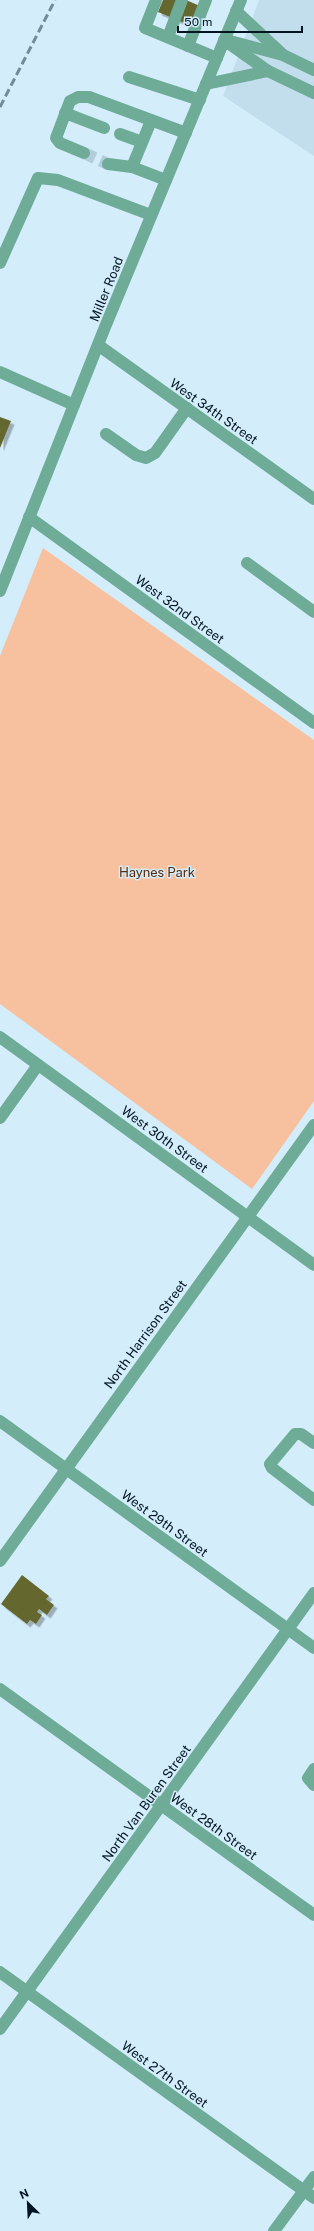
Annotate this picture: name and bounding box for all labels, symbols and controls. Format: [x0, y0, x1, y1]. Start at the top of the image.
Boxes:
scale bar [178, 8, 302, 34]
text: 50 m [184, 15, 212, 29]
street label: Miller Road [87, 255, 126, 324]
street label: West 34th Street [167, 375, 261, 447]
street label: West 32nd Street [132, 572, 227, 647]
park label: Haynes Park [119, 865, 195, 880]
street label: West 30th Street [118, 1103, 211, 1176]
street label: North Harrison Street [101, 1277, 190, 1392]
street label: West 29th Street [119, 1487, 211, 1560]
street label: North Van Buren Street [99, 1742, 194, 1865]
street label: West 28th Street [167, 1790, 260, 1863]
street label: West 27th Street [119, 2038, 211, 2111]
north arrow [8, 2183, 48, 2223]
text: N [18, 2187, 30, 2201]

